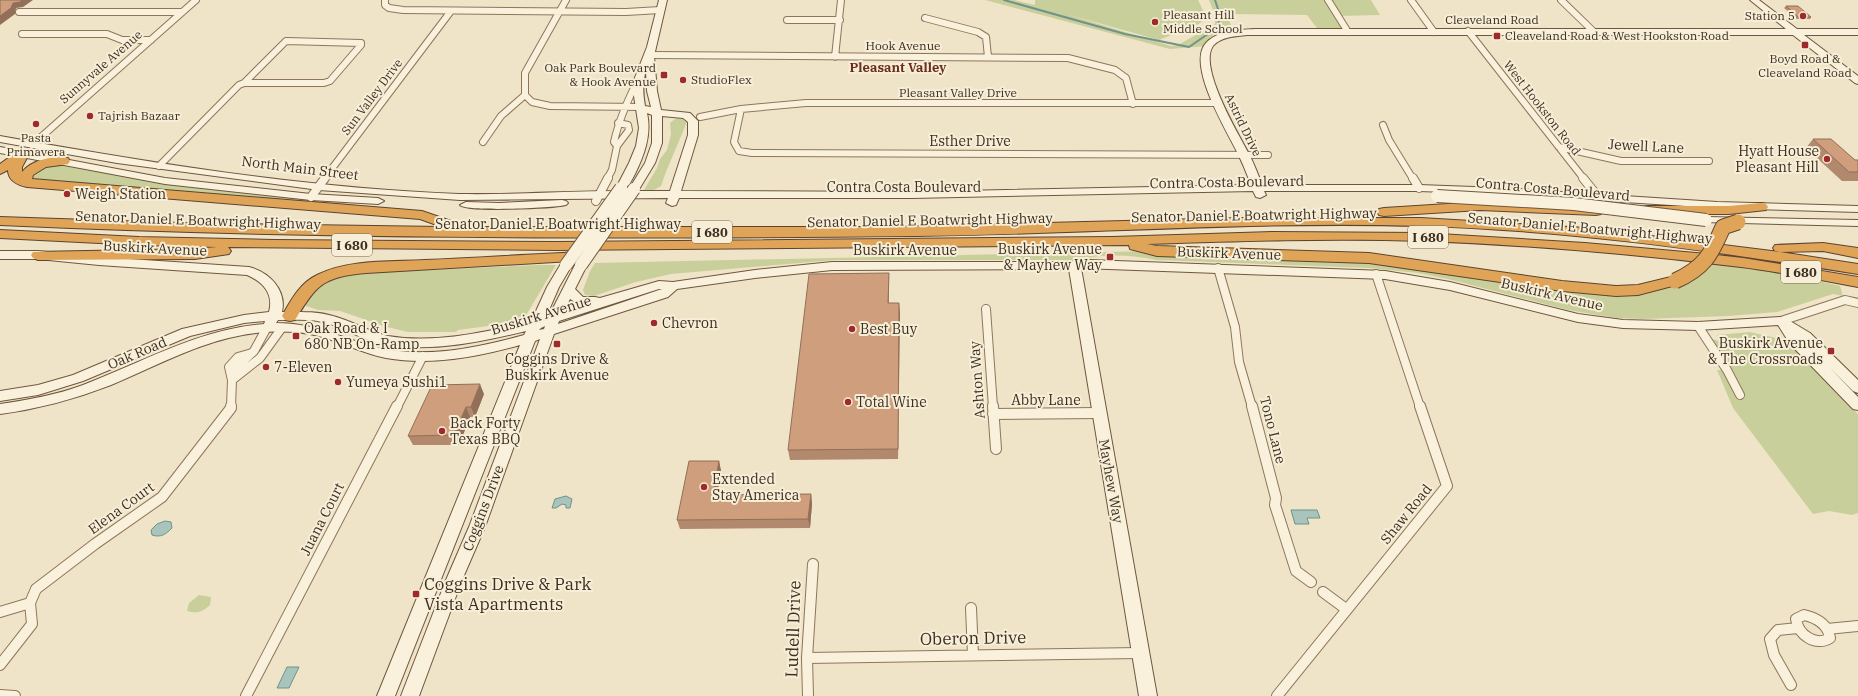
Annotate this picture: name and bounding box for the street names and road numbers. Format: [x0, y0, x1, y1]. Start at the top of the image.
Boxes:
street label: Cleaveland Road [1445, 12, 1539, 27]
street label: Sunnyvale Avenue [56, 27, 145, 106]
street label: Hook Avenue [865, 38, 941, 53]
street label: Sun Valley Drive [338, 56, 405, 138]
street label: West Hookston Road [1501, 57, 1584, 158]
street label: Pleasant Valley Drive [899, 85, 1017, 100]
street label: Astrid Drive [1222, 91, 1265, 159]
street label: Esther Drive [929, 132, 1011, 150]
street label: Jewell Lane [1608, 135, 1684, 157]
street label: North Main Street [240, 152, 360, 184]
street label: Contra Costa Boulevard [1150, 172, 1305, 192]
street label: Contra Costa Boulevard [1475, 173, 1631, 205]
street label: Contra Costa Boulevard [827, 178, 982, 196]
street label: Senator Daniel E Boatwright Highway [1131, 204, 1378, 226]
street label: Senator Daniel E Boatwright Highway [75, 207, 322, 233]
street label: Senator Daniel E Boatwright Highway [1467, 208, 1714, 248]
street label: Senator Daniel E Boatwright Highway [807, 209, 1054, 231]
street label: Senator Daniel E Boatwright Highway [435, 215, 681, 233]
road number: I 680 [692, 221, 732, 243]
road number: I 680 [1408, 226, 1448, 248]
road number: I 680 [332, 234, 372, 256]
street label: Buskirk Avenue [103, 236, 207, 260]
street label: Buskirk Avenue [853, 241, 957, 259]
street label: Buskirk Avenue [1177, 242, 1281, 264]
road number: I 680 [1781, 261, 1821, 283]
street label: Buskirk Avenue [1499, 274, 1605, 314]
street label: Buskirk Avenue [489, 291, 593, 339]
street label: Oak Road [105, 332, 170, 373]
street label: Ashton Way [965, 340, 989, 419]
street label: Abby Lane [1011, 391, 1081, 409]
street label: Tono Lane [1256, 394, 1290, 466]
street label: Mayhew Way [1095, 437, 1127, 525]
street label: Coggins Drive [458, 462, 508, 554]
street label: Elena Court [84, 478, 158, 538]
street label: Juana Court [296, 480, 348, 558]
street label: Shaw Road [1376, 480, 1436, 548]
street label: Ludell Drive [780, 580, 806, 678]
street label: Oberon Drive [920, 626, 1026, 650]

